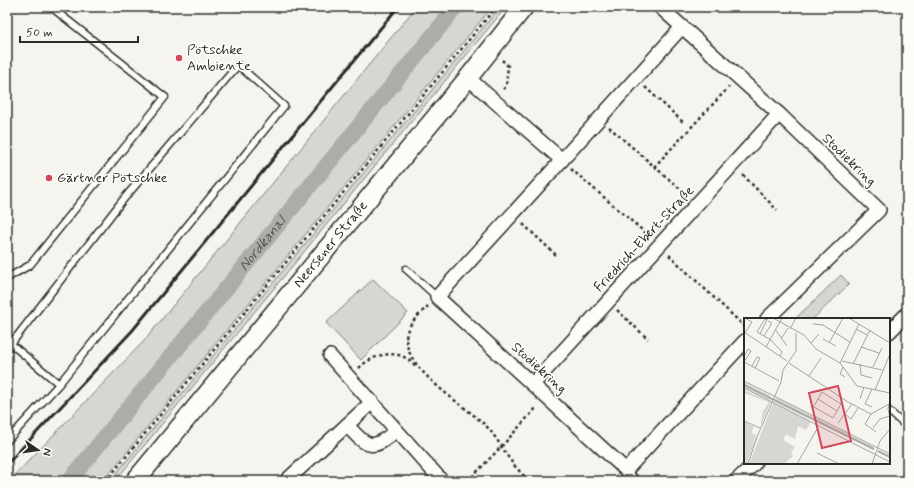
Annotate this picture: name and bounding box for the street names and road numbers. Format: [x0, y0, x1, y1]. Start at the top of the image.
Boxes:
street label: Stodiekring [818, 130, 880, 190]
street label: Friedrich-Ebert-Straße [590, 182, 698, 296]
street label: Neersener Straße [289, 197, 372, 291]
street label: Stodiekring [507, 338, 571, 398]

